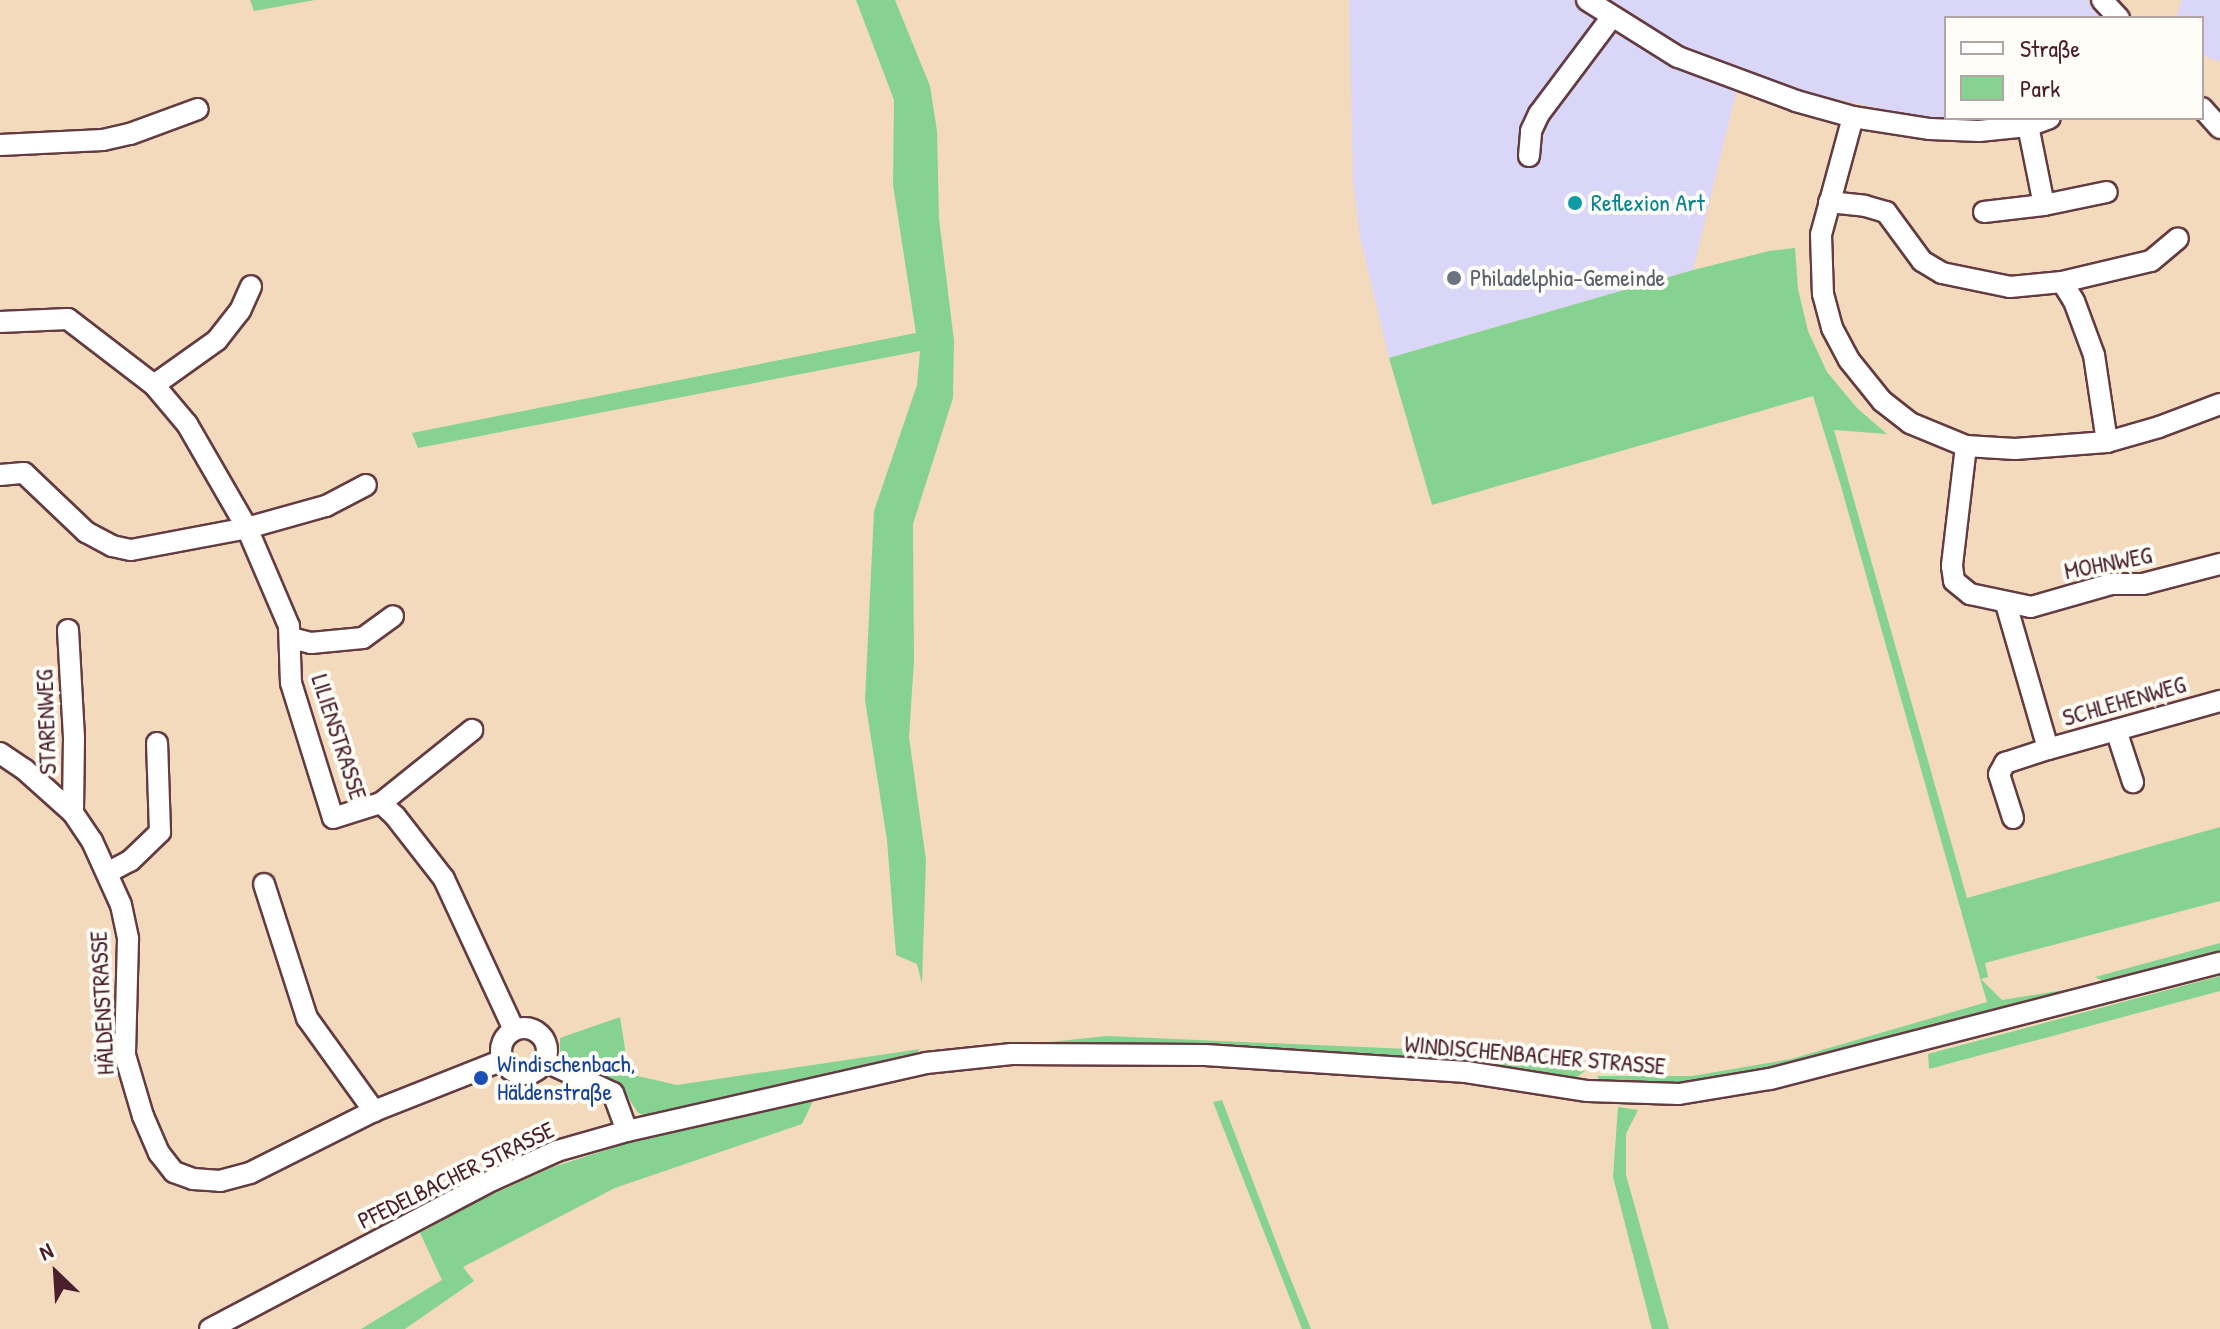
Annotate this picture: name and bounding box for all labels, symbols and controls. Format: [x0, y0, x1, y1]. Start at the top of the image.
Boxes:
legend [1944, 16, 2204, 120]
text: Straße [2020, 32, 2080, 64]
text: Park [2020, 72, 2060, 104]
place label: Reflexion Art [1591, 189, 1705, 217]
marker: Reflexion Art [1566, 194, 1584, 212]
place label: Philadelphia-Gemeinde [1470, 264, 1665, 292]
marker: Philadelphia-Gemeinde [1445, 269, 1463, 287]
street label: MOHNWEG [2062, 540, 2154, 586]
street label: STARENWEG [30, 669, 62, 775]
street label: SCHLEHENWEG [2059, 670, 2189, 732]
street label: LILIENSTRASSE [305, 671, 373, 803]
street label: HÄLDENSTRASSE [84, 930, 120, 1076]
street label: WINDISCHENBACHER STRASSE [1403, 1029, 1667, 1081]
place label: Windischenbach, Häldenstraße [497, 1050, 635, 1106]
marker: Windischenbach, Häldenstraße [472, 1069, 490, 1087]
street label: PFEDELBACHER STRASSE [353, 1115, 559, 1235]
north arrow [16, 1233, 96, 1313]
text: N [34, 1235, 58, 1267]

